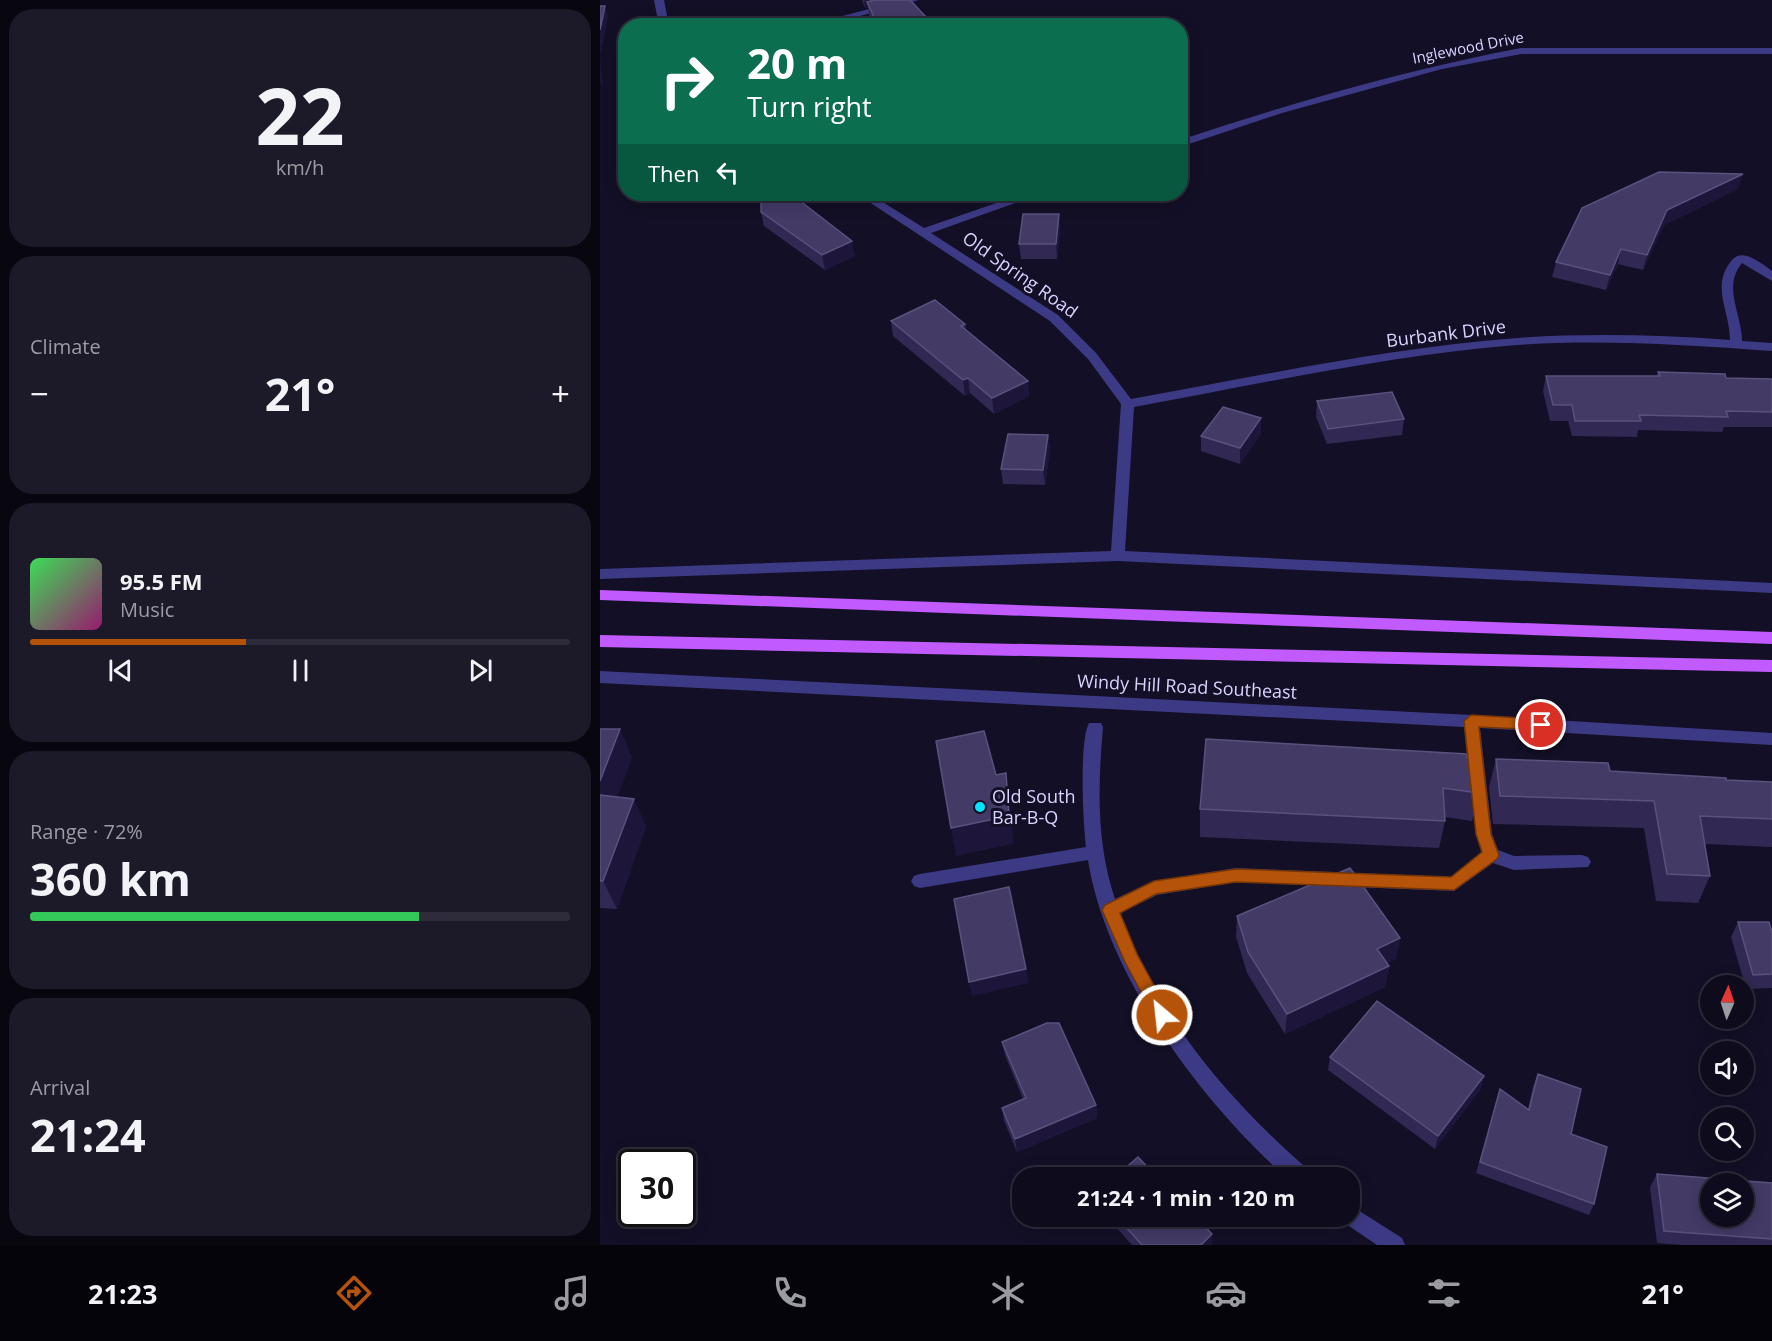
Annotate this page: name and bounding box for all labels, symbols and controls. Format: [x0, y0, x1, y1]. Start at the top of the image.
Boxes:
street label: Inglewood Drive [1410, 26, 1525, 68]
text: 20 m [747, 34, 847, 91]
icon: right [648, 42, 726, 120]
text: 22 [255, 62, 345, 168]
text: Turn right [747, 88, 872, 125]
text: km/h [276, 154, 324, 181]
icon: left [711, 156, 744, 189]
text: Then [648, 158, 699, 188]
street label: Old Spring Road [958, 226, 1083, 323]
street label: Burbank Drive [1385, 314, 1507, 352]
text: Climate [30, 333, 101, 360]
text: 21° [265, 363, 335, 424]
text: − [30, 371, 49, 416]
text: + [551, 371, 570, 416]
text: 95.5 FM [120, 566, 203, 596]
text: Music [120, 596, 174, 623]
icon: previous [104, 654, 137, 687]
icon: pause [284, 654, 317, 687]
icon: next [464, 654, 497, 687]
street label: Windy Hill Road Southeast [1076, 668, 1298, 704]
pin [1515, 699, 1566, 750]
icon: arrive [1524, 708, 1557, 741]
place label: Old South Bar-B-Q [992, 784, 1075, 829]
marker: Old South Bar-B-Q [973, 800, 987, 814]
text: Range · 72% [30, 818, 143, 845]
text: 360 km [30, 848, 191, 909]
north arrow [1700, 975, 1754, 1029]
map controls [1700, 975, 1754, 1227]
position arrow [1130, 983, 1194, 1047]
button: sound [1700, 1041, 1754, 1095]
text: Arrival [30, 1074, 90, 1101]
text: 21:24 [30, 1104, 146, 1165]
button: search [1700, 1107, 1754, 1161]
speed limit sign: 30 [618, 1149, 696, 1227]
button: layers [1700, 1173, 1754, 1227]
text: 21:24 · 1 min · 120 m [1077, 1182, 1295, 1212]
icon: directions [333, 1272, 375, 1314]
icon: music [551, 1272, 593, 1314]
icon: phone [769, 1272, 811, 1314]
icon: climate [987, 1272, 1029, 1314]
icon: car [1205, 1272, 1247, 1314]
icon: filters [1423, 1272, 1465, 1314]
text: 21:23 [88, 1275, 157, 1312]
text: 21° [1641, 1275, 1684, 1312]

